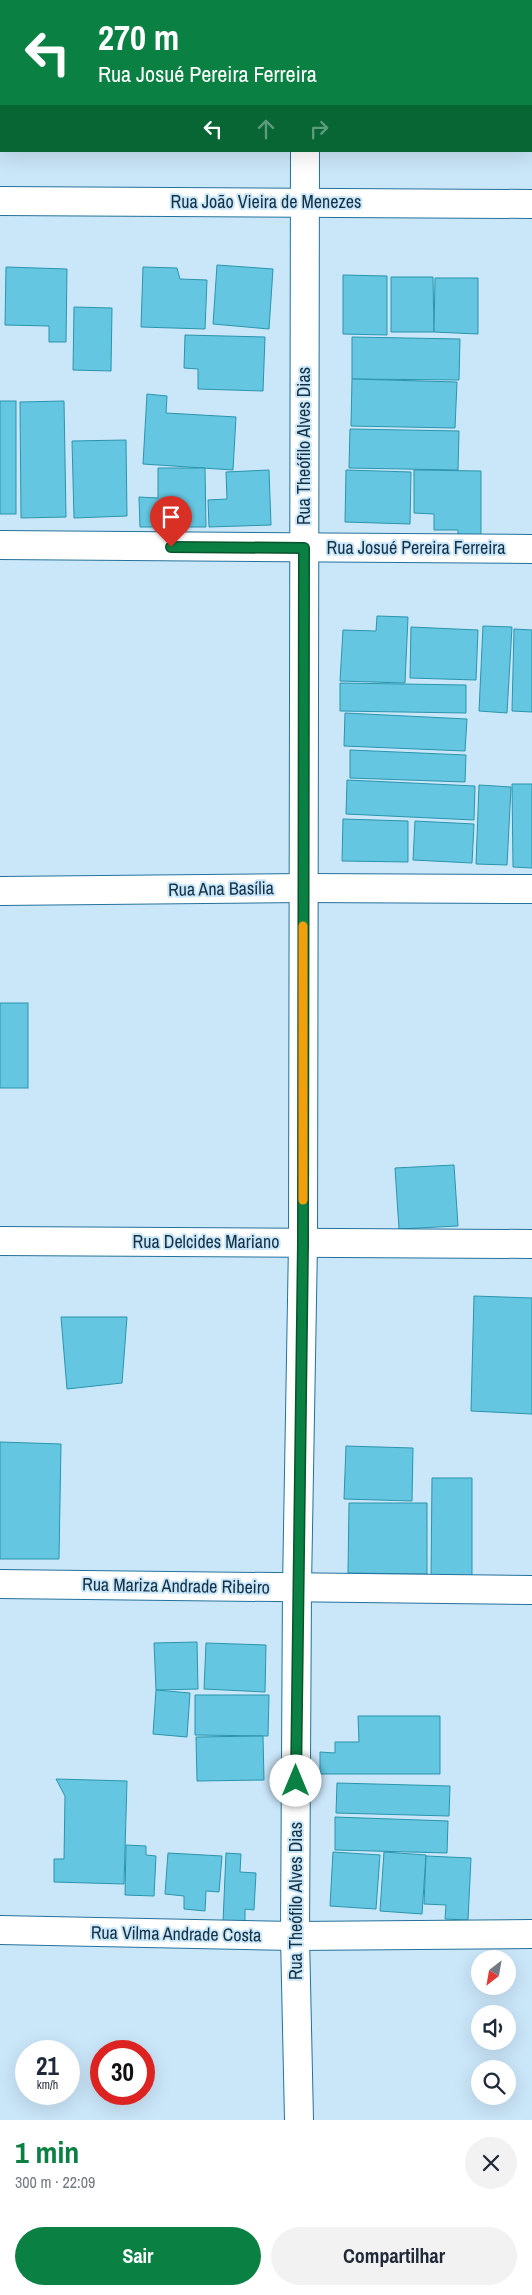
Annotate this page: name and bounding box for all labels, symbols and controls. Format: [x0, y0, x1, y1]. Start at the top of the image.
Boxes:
text: 270 m [98, 14, 179, 61]
icon: left [15, 20, 80, 85]
text: Rua Josué Pereira Ferreira [98, 59, 317, 89]
icon: left [199, 115, 227, 143]
icon: ahead [252, 115, 280, 143]
icon: right [305, 115, 333, 143]
street label: Rua João Vieira de Menezes [171, 189, 361, 214]
street label: Rua Theófilo Alves Dias [291, 367, 316, 525]
pin [150, 496, 192, 547]
icon: arrive [157, 503, 185, 531]
street label: Rua Josué Pereira Ferreira [327, 535, 505, 560]
street label: Rua Ana Basília [168, 875, 274, 902]
street label: Rua Delcides Mariano [133, 1229, 279, 1254]
street label: Rua Mariza Andrade Ribeiro [82, 1571, 270, 1600]
position arrow [269, 1754, 321, 1806]
street label: Rua Theófilo Alves Dias [283, 1822, 308, 1980]
street label: Rua Vilma Andrade Costa [91, 1920, 261, 1947]
north arrow [471, 1950, 516, 1995]
map controls [471, 1950, 516, 2105]
button: sound [471, 2005, 516, 2050]
speed limit sign: 30 [90, 2040, 155, 2105]
text: 21 [36, 2049, 59, 2083]
button: search [471, 2060, 516, 2105]
text: km/h [37, 2077, 58, 2093]
text: 1 min [15, 2132, 79, 2172]
button: close [465, 2137, 517, 2189]
text: 300 m · 22:09 [15, 2171, 95, 2193]
button: Sair [15, 2227, 261, 2285]
button: Compartilhar [271, 2227, 517, 2285]

